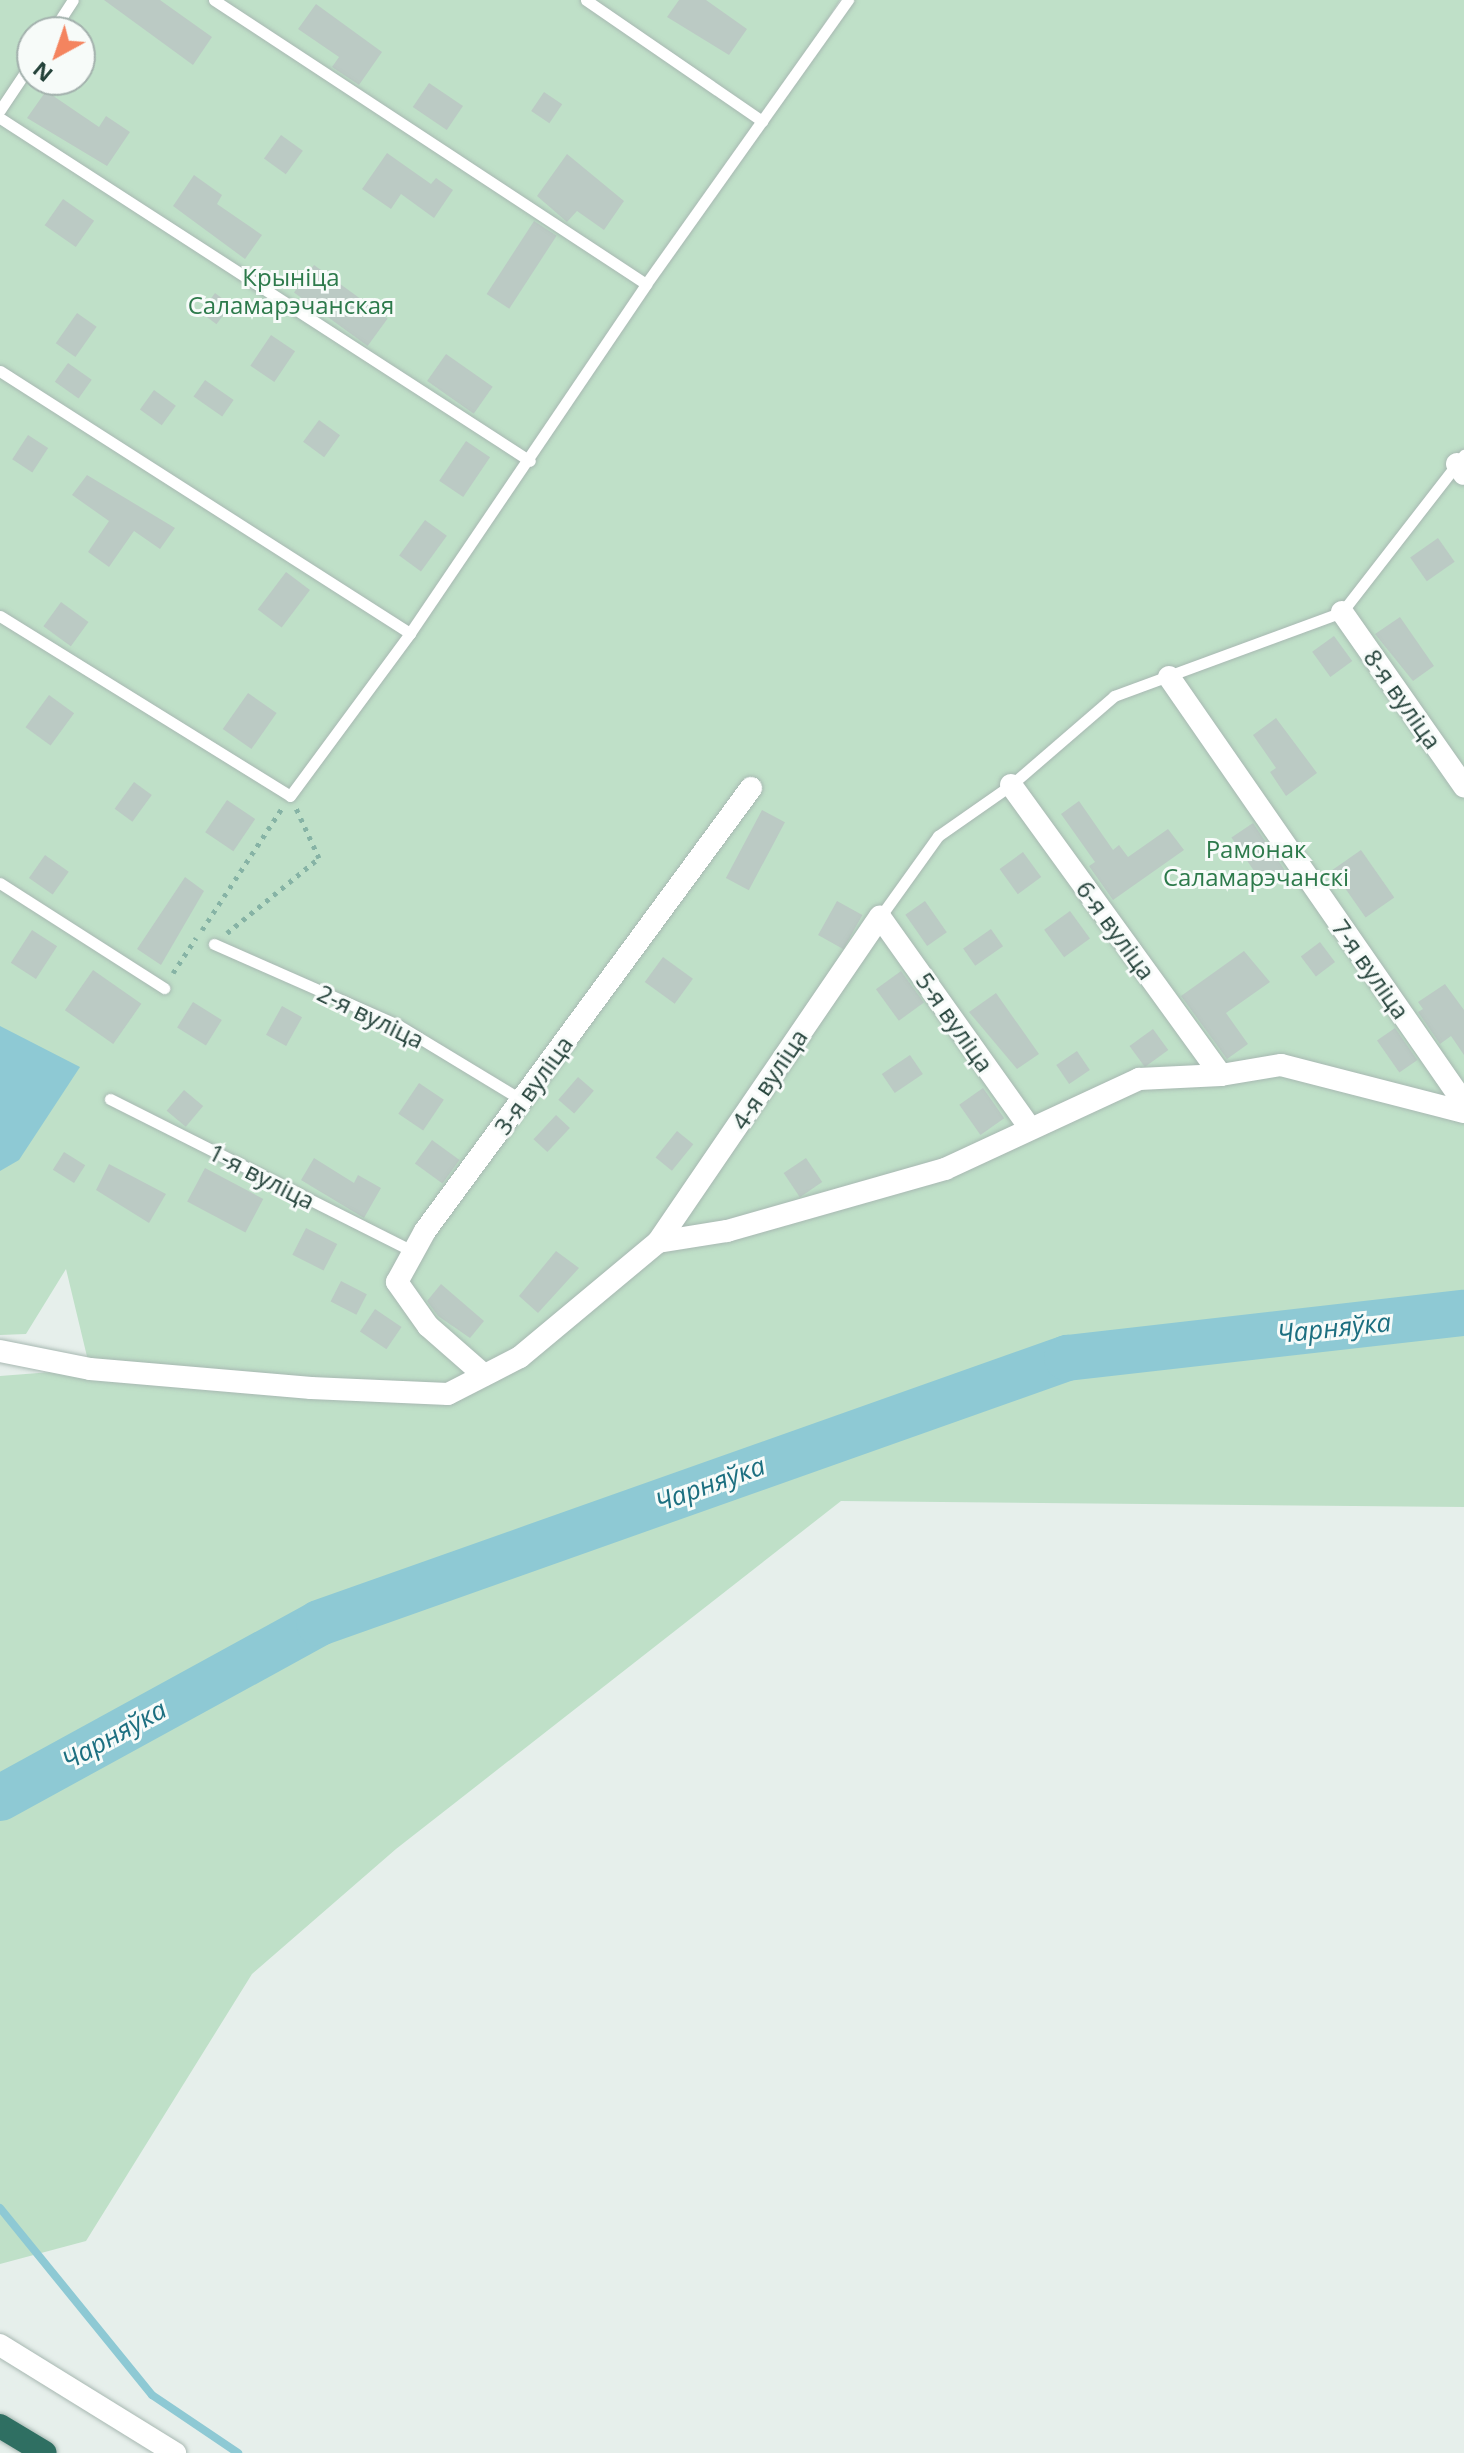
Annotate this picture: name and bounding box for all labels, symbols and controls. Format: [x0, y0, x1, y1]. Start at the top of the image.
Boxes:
north arrow [16, 16, 96, 96]
text: N [25, 56, 58, 90]
park label: Крыніца Саламарэчанская [188, 263, 394, 319]
street label: 8-я вуліца [1358, 644, 1448, 754]
park label: Рамонак Саламарэчанскі [1163, 835, 1349, 891]
street label: 6-я вуліца [1071, 875, 1161, 985]
street label: 7-я вуліца [1326, 914, 1416, 1024]
street label: 5-я вуліца [910, 967, 1000, 1077]
street label: 2-я вуліца [313, 978, 429, 1054]
street label: 4-я вуліца [725, 1023, 813, 1135]
street label: 3-я вуліца [488, 1030, 578, 1140]
street label: 1-я вуліца [204, 1137, 320, 1215]
water label: Чарняўка [1275, 1306, 1393, 1350]
water label: Чарняўка [651, 1450, 769, 1518]
water label: Чарняўка [56, 1694, 172, 1776]

